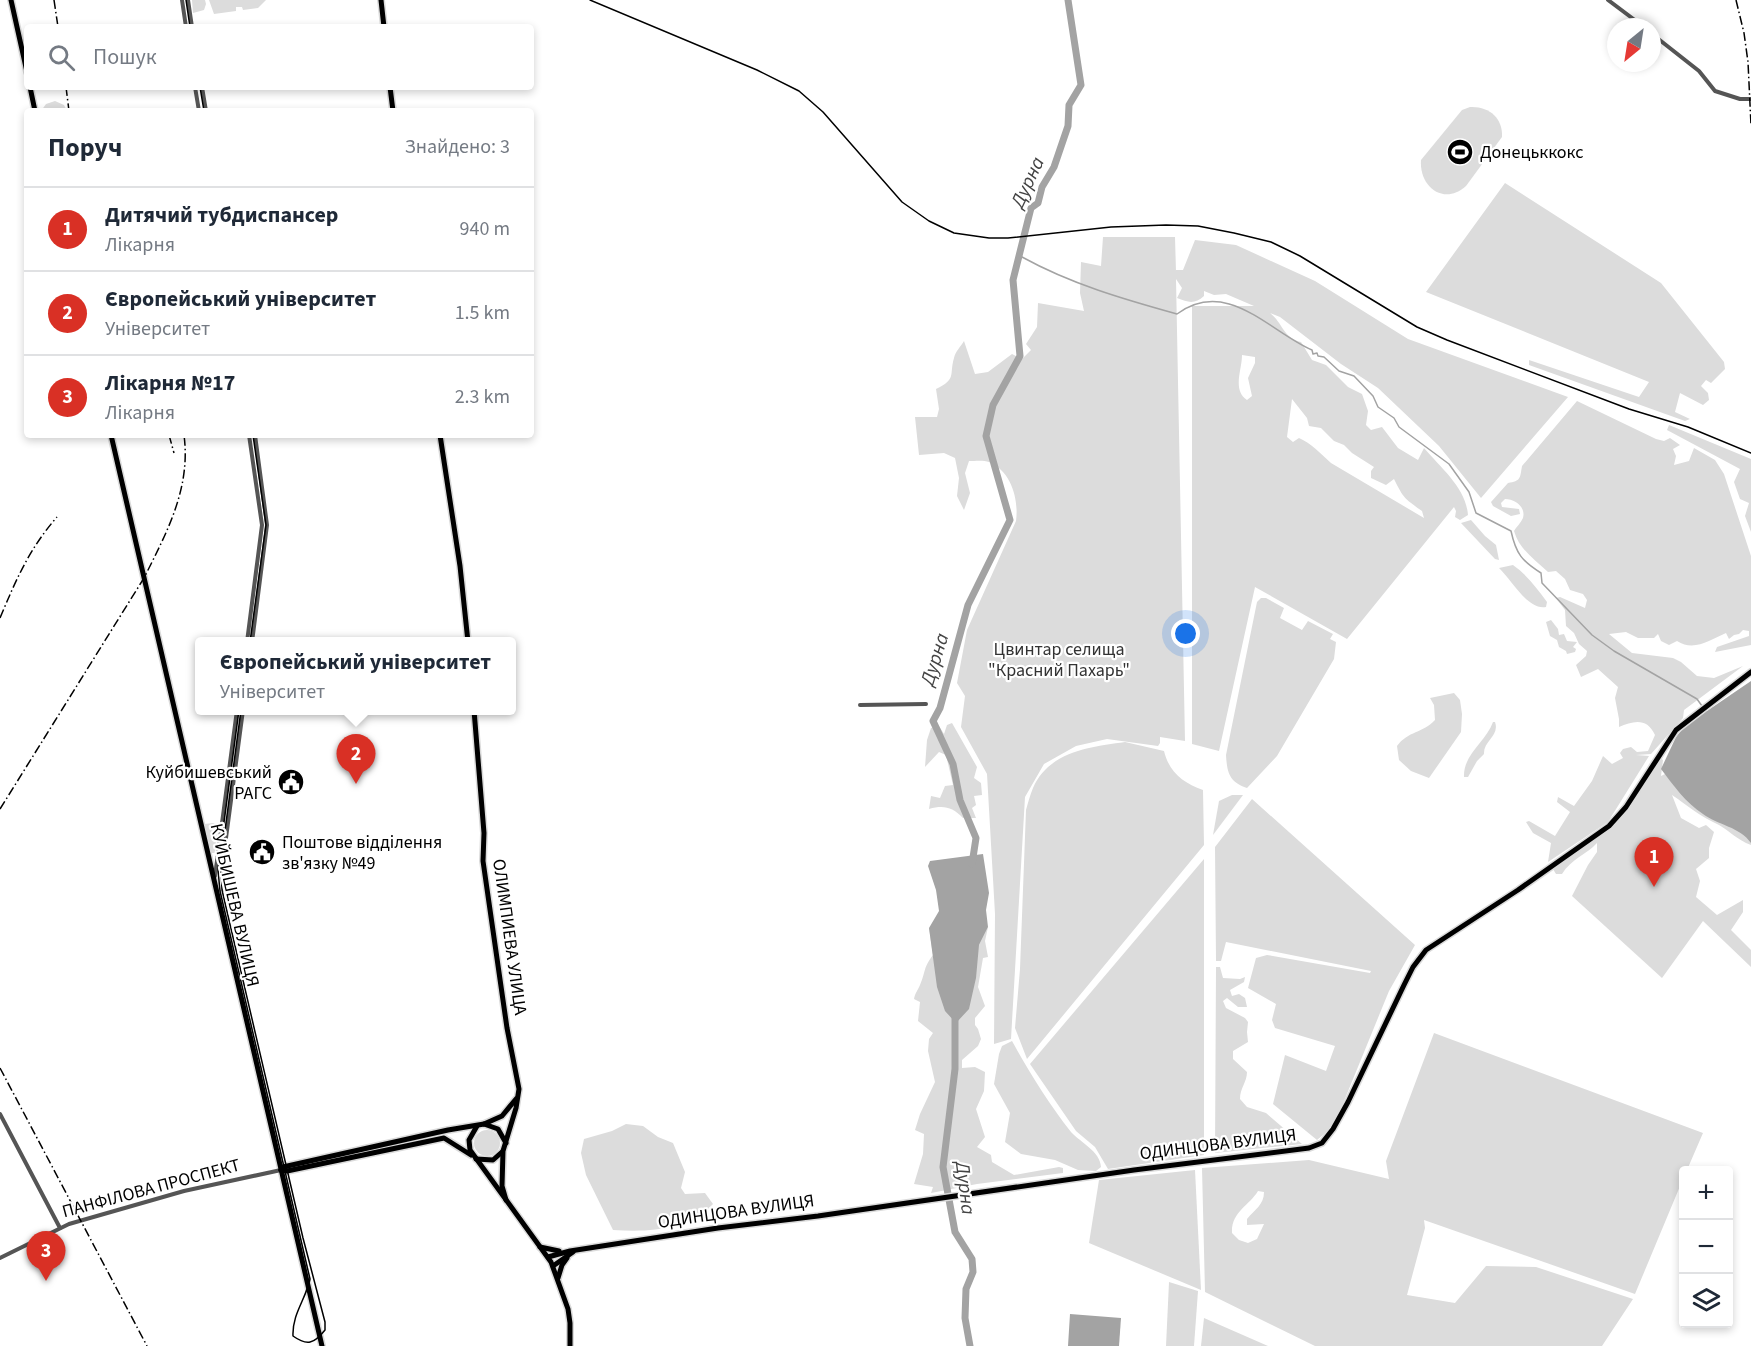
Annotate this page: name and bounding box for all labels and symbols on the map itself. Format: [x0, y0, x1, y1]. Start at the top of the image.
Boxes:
north arrow [1607, 18, 1661, 72]
sports icon: Донецьккокс [1445, 137, 1475, 167]
place label: Донецьккокс [1480, 140, 1583, 165]
water label: Дурна [1003, 152, 1052, 214]
your location [1171, 619, 1200, 648]
water label: Дурна [913, 629, 956, 691]
park label: Цвинтар селища "Красний Пахарь" [988, 637, 1130, 683]
pin: 2 [336, 734, 376, 784]
place label: Куйбишевський РАГС [146, 760, 272, 806]
public building icon: Куйбишевський РАГС [276, 767, 306, 797]
street label: КУЙБИШЕВА ВУЛИЦЯ [204, 821, 265, 989]
place label: Поштове відділення зв'язку №49 [282, 830, 442, 876]
public building icon: Поштове відділення зв'язку №49 [247, 837, 277, 867]
pin: 1 [1634, 838, 1674, 887]
street label: ОЛИМПИЕВА УЛИЦА [486, 857, 533, 1017]
street label: ОДИНЦОВА ВУЛИЦЯ [1138, 1122, 1298, 1167]
street label: ПАНФІЛОВА ПРОСПЕКТ [59, 1153, 243, 1224]
water label: Дурна [948, 1158, 982, 1217]
street label: ОДИНЦОВА ВУЛИЦЯ [656, 1188, 816, 1235]
pin: 3 [26, 1232, 66, 1281]

